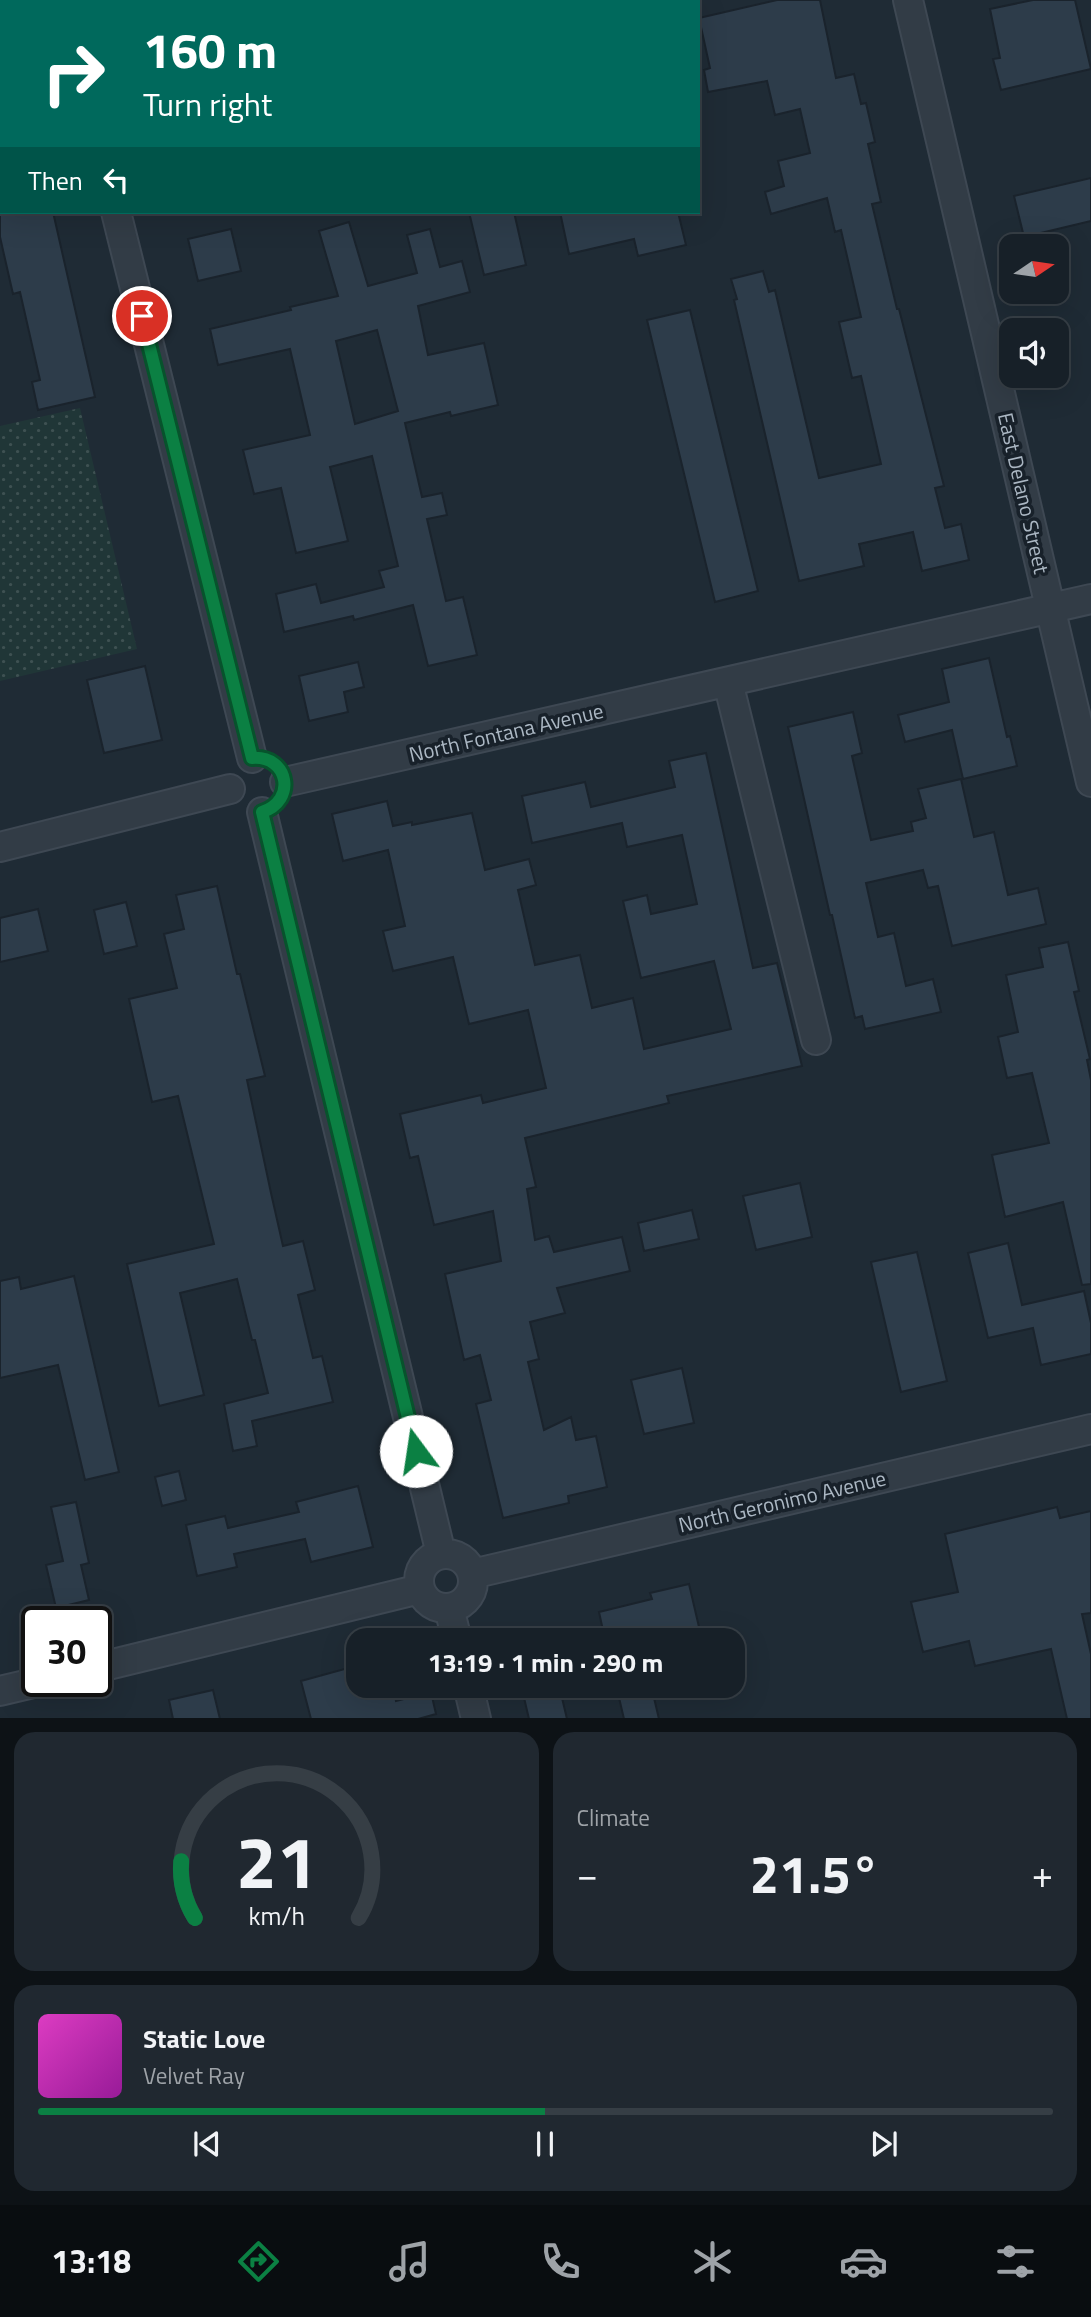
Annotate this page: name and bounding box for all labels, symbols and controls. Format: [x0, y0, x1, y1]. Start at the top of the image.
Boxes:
text: 160 m [143, 12, 277, 87]
icon: right [28, 28, 119, 119]
text: Turn right [143, 80, 272, 128]
text: Then [28, 161, 83, 200]
icon: left [97, 161, 135, 199]
north arrow [999, 234, 1069, 304]
map controls [999, 234, 1069, 388]
pin [112, 286, 172, 346]
icon: arrive [123, 297, 161, 335]
button: sound [999, 318, 1069, 388]
street label: East Delano Street [990, 409, 1058, 577]
street label: North Fontana Avenue [406, 694, 606, 770]
position arrow [379, 1414, 453, 1488]
street label: North Geronimo Avenue [675, 1462, 889, 1540]
speed limit sign: 30 [21, 1606, 112, 1697]
text: 13:19 · 1 min · 290 m [428, 1643, 663, 1682]
text: Climate [577, 1800, 650, 1835]
text: 21 [235, 1806, 317, 1916]
text: 21.5° [750, 1834, 880, 1913]
text: − [577, 1845, 598, 1903]
text: + [1032, 1845, 1053, 1903]
text: km/h [248, 1896, 305, 1934]
text: Static Love [143, 2019, 265, 2058]
text: Velvet Ray [143, 2058, 245, 2093]
icon: previous [188, 2125, 226, 2163]
icon: pause [526, 2125, 564, 2163]
icon: next [865, 2125, 903, 2163]
text: 13:18 [51, 2237, 131, 2285]
icon: directions [234, 2237, 283, 2286]
icon: music [385, 2237, 434, 2286]
icon: phone [536, 2237, 585, 2286]
icon: climate [688, 2237, 737, 2286]
icon: car [839, 2237, 888, 2286]
icon: filters [991, 2237, 1040, 2286]

